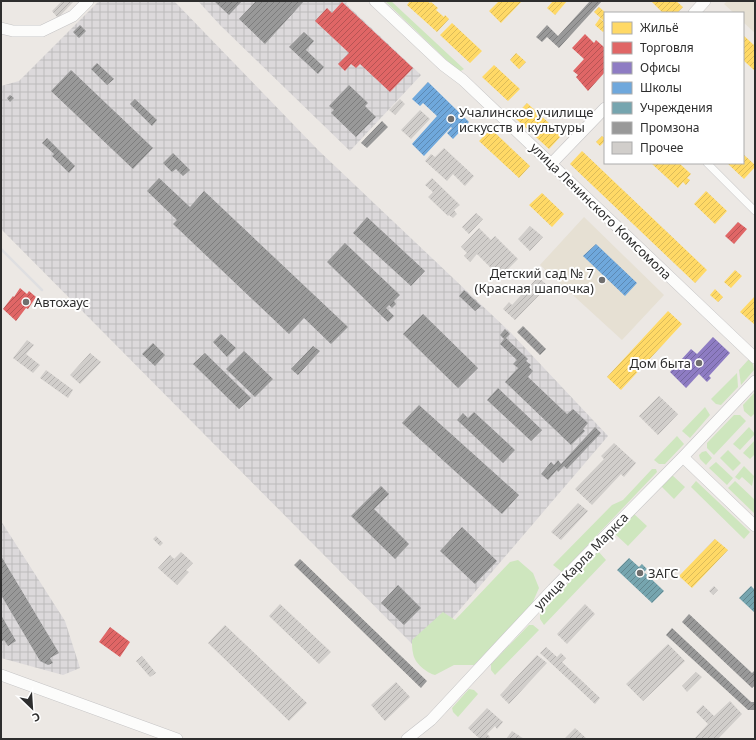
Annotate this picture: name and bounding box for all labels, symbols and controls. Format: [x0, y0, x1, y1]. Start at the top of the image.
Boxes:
legend [604, 12, 744, 164]
text: Жильё [640, 19, 679, 36]
text: Торговля [640, 39, 694, 56]
text: Офисы [640, 59, 680, 76]
text: Школы [640, 79, 682, 96]
text: Учреждения [640, 99, 713, 116]
place label: Учалинское училище искусств и культуры [459, 103, 594, 136]
marker: Учалинское училище искусств и культуры [446, 114, 456, 124]
text: Промзона [640, 119, 699, 136]
street label: улица Ленинского Комсомола [526, 139, 676, 283]
text: Прочее [640, 139, 684, 156]
place label: Детский сад № 7 (Красная шапочка) [475, 264, 594, 297]
marker: Детский сад № 7 (Красная шапочка) [597, 275, 607, 285]
place label: Автохаус [34, 293, 89, 311]
marker: Автохаус [21, 297, 31, 307]
place label: Дом быта [630, 354, 691, 372]
marker: Дом быта [694, 358, 704, 368]
street label: улица Карла Маркса [530, 508, 632, 614]
place label: ЗАГС [648, 564, 678, 582]
marker: ЗАГС [635, 568, 645, 578]
north arrow [12, 688, 52, 728]
text: С [30, 709, 43, 726]

